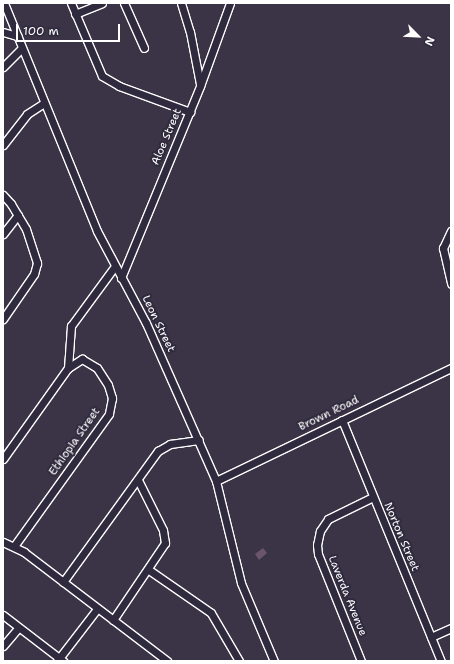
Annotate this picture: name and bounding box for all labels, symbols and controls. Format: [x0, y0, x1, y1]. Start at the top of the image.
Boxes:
scale bar [18, 16, 122, 42]
north arrow [398, 16, 438, 56]
text: 100 m [23, 23, 59, 39]
text: N [421, 34, 438, 48]
street label: Aloe Street [149, 107, 185, 167]
street label: Leon Street [139, 294, 177, 354]
street label: Brown Road [297, 394, 361, 434]
street label: Ethiopia Street [47, 406, 103, 478]
street label: Norton Street [381, 501, 421, 573]
street label: Laverda Avenue [325, 554, 369, 638]

